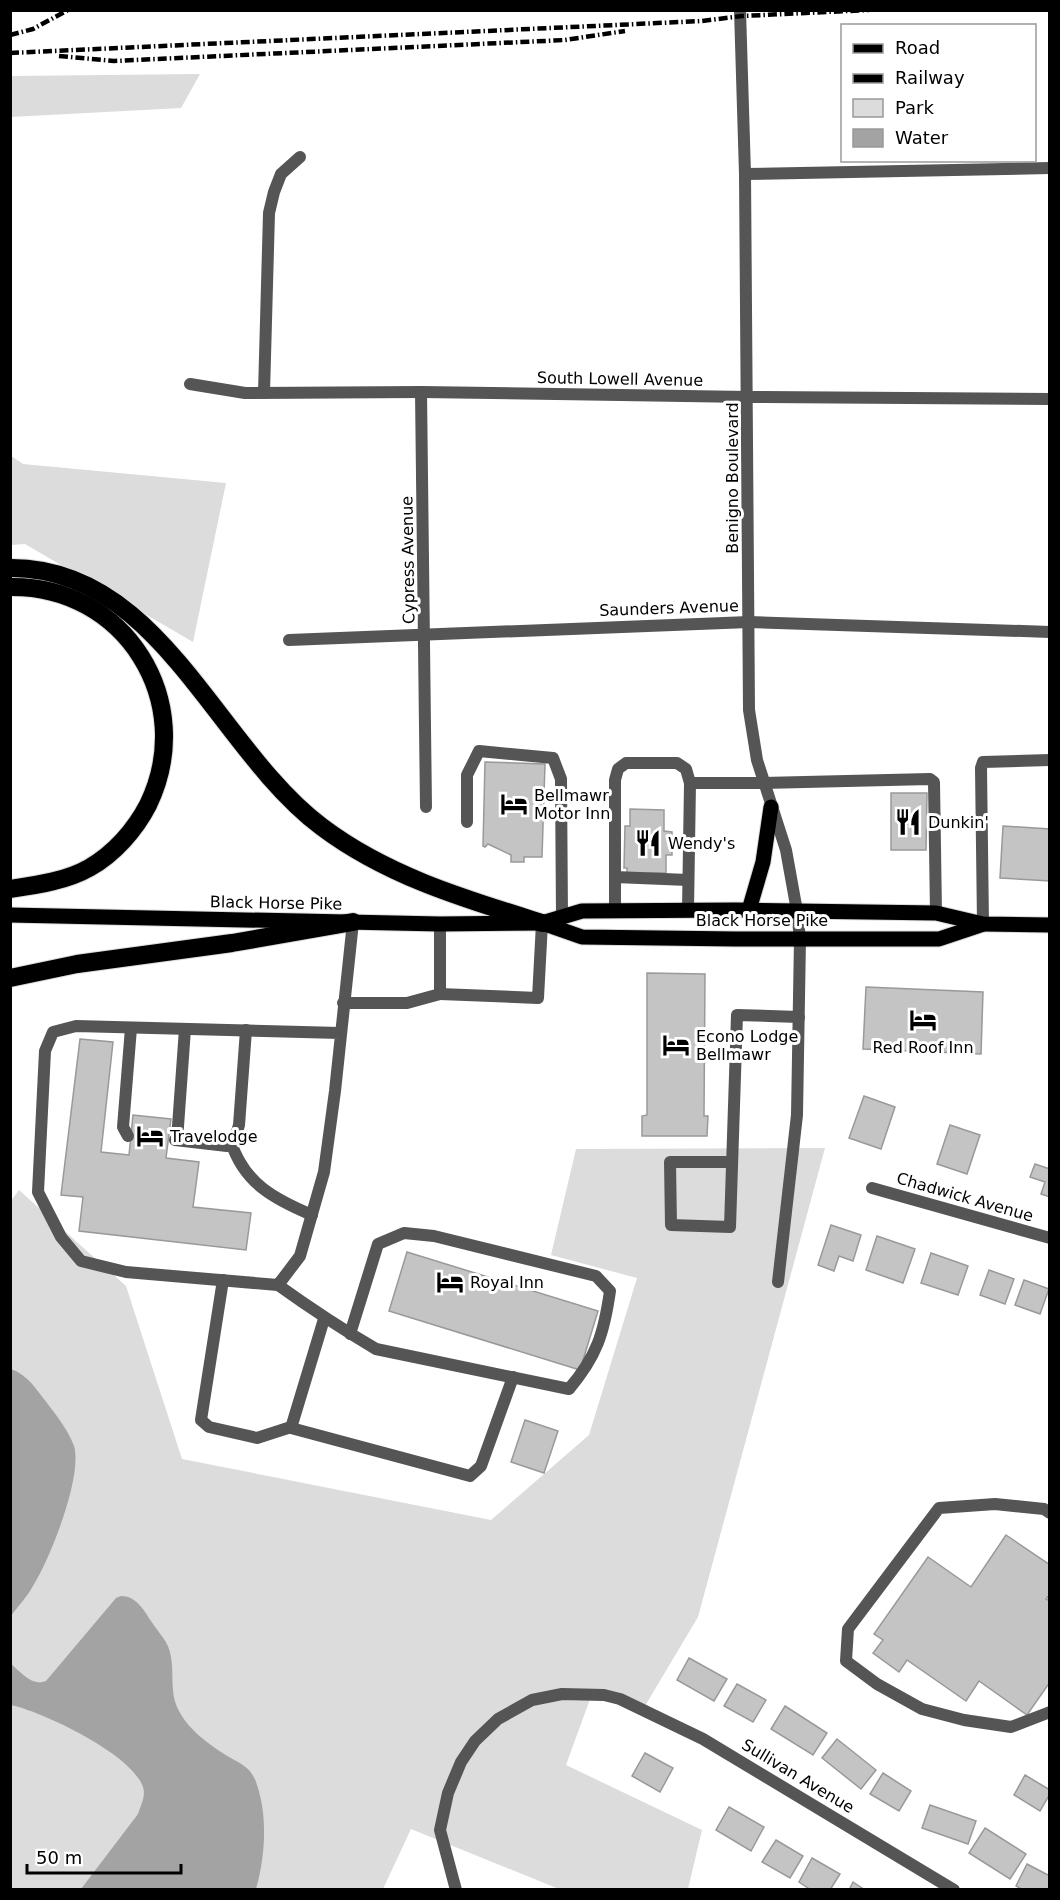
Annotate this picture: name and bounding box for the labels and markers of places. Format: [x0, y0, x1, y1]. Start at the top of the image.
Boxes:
place label: Bellmawr Motor Inn [534, 786, 610, 823]
hotel icon: Bellmawr Motor Inn [499, 789, 529, 819]
restaurant icon: Dunkin' [893, 807, 923, 837]
place label: Dunkin' [928, 813, 989, 832]
restaurant icon: Wendy's [633, 828, 663, 858]
place label: Wendy's [668, 834, 735, 853]
hotel icon: Red Roof Inn [908, 1005, 938, 1035]
place label: Econo Lodge Bellmawr [696, 1027, 798, 1064]
hotel icon: Econo Lodge Bellmawr [661, 1030, 691, 1060]
place label: Red Roof Inn [872, 1038, 974, 1057]
hotel icon: Travelodge [135, 1121, 165, 1151]
place label: Travelodge [169, 1127, 258, 1146]
hotel icon: Royal Inn [435, 1267, 465, 1297]
place label: Royal Inn [470, 1273, 544, 1292]

